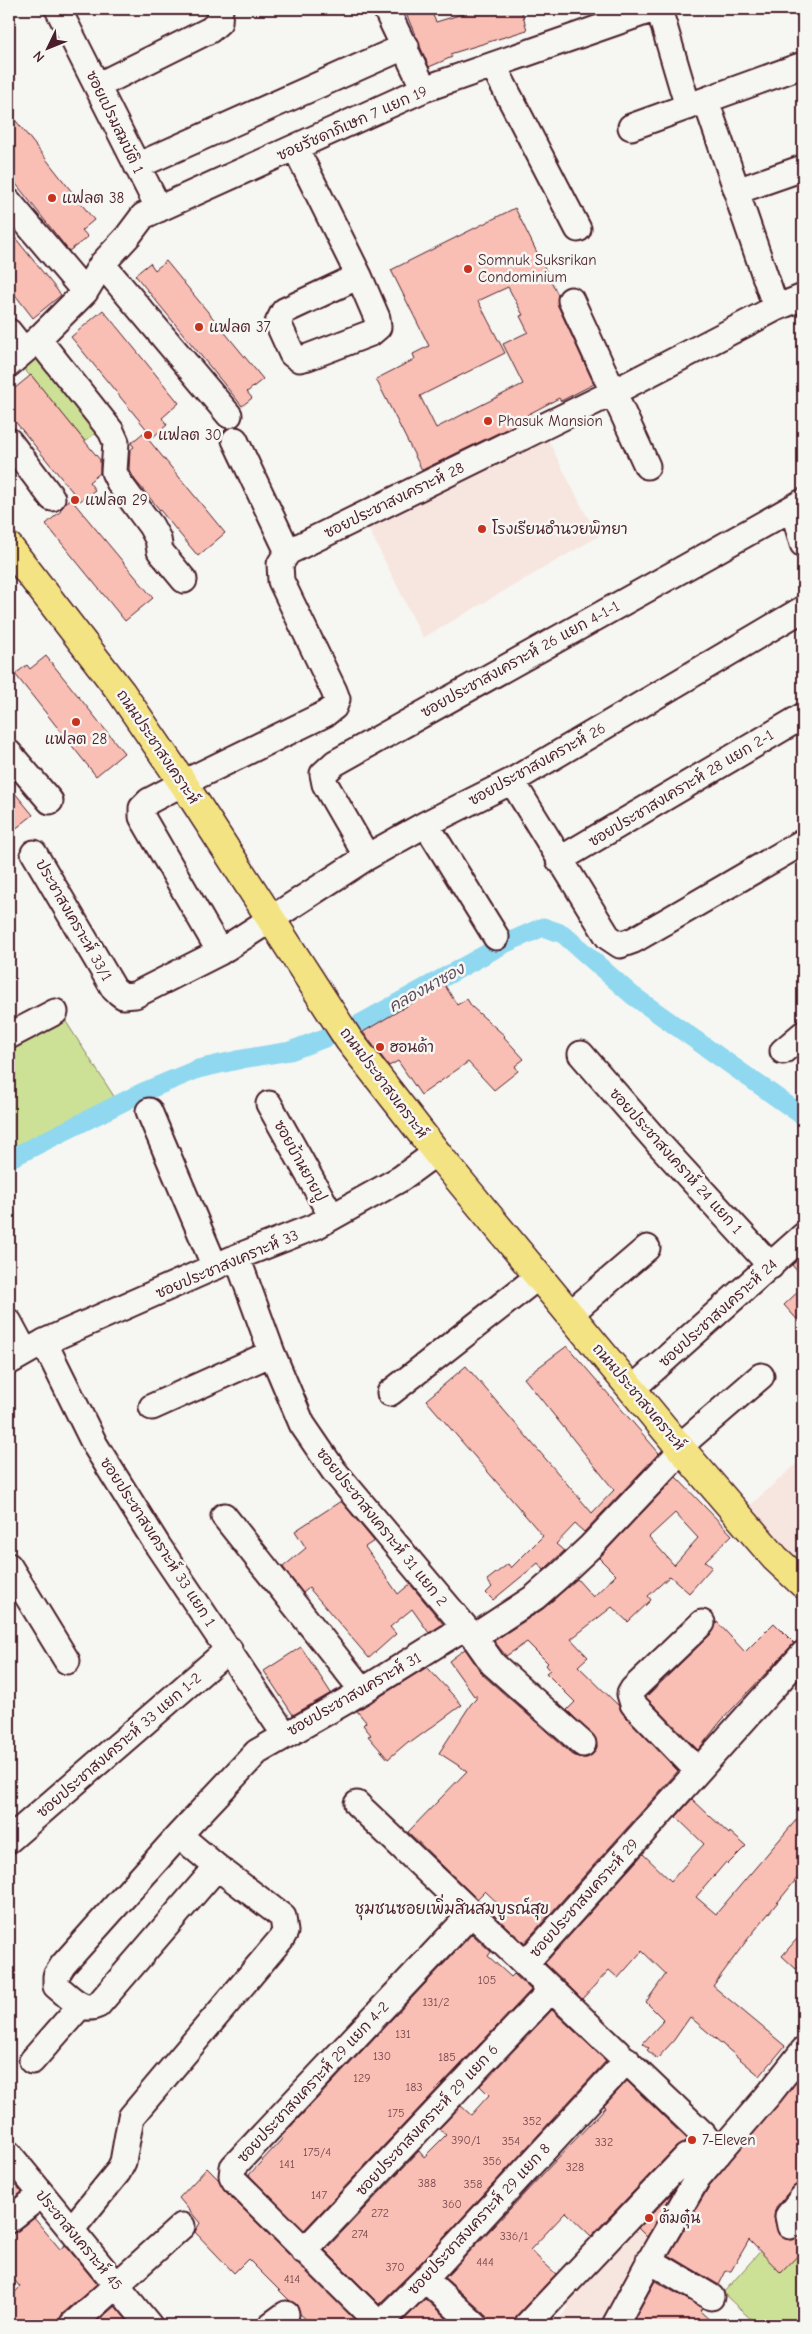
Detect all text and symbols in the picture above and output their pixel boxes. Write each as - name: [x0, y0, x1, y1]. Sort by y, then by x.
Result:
- north arrow: [22, 22, 72, 72]
- text: N: [30, 47, 48, 66]
- street label: ซอยเปรมสมบัติ 1: [82, 68, 148, 176]
- street label: ซอยรัชดาภิเษก 7 แยก 19: [274, 82, 430, 164]
- place label: แฟลต 38: [62, 189, 124, 207]
- marker: แฟลต 38: [46, 192, 58, 204]
- place label: Somnuk Suksrikan Condominium: [478, 251, 597, 286]
- marker: Somnuk Suksrikan Condominium: [462, 263, 474, 275]
- place label: แฟลต 37: [209, 318, 271, 336]
- marker: แฟลต 37: [193, 321, 205, 333]
- place label: Phasuk Mansion: [498, 412, 603, 430]
- marker: Phasuk Mansion: [482, 415, 494, 427]
- place label: แฟลต 30: [158, 426, 222, 444]
- marker: แฟลต 30: [142, 429, 154, 441]
- street label: ซอยประชาสงเคราะห์ 28: [321, 457, 467, 542]
- place label: แฟลต 29: [85, 491, 148, 509]
- marker: แฟลต 29: [69, 494, 81, 506]
- place label: โรงเรียนอำนวยพิทยา: [492, 519, 628, 538]
- marker: โรงเรียนอำนวยพิทยา: [476, 523, 488, 535]
- street label: ซอยประชาสงเคราะห์ 26 แยก 4-1-1: [417, 596, 622, 721]
- street label: ถนนประชาสงเคราะห์: [113, 686, 204, 808]
- marker: แฟลต 28: [70, 716, 82, 728]
- street label: ซอยประชาสงเคราะห์ 26: [465, 718, 609, 809]
- street label: ซอยประชาสงเคราะห์ 28 แยก 2-1: [585, 725, 777, 850]
- place label: แฟลต 28: [45, 730, 107, 748]
- street label: ประชาสงเคราะห์ 33/1: [32, 855, 117, 984]
- water label: คลองนาซอง: [386, 959, 468, 1016]
- street label: ถนนประชาสงเคราะห์: [336, 1023, 432, 1142]
- place label: ฮอนด้า: [390, 1037, 434, 1056]
- marker: ฮอนด้า: [374, 1041, 386, 1053]
- street label: ซอยประชาสงเคราห์ 24 แยก 1: [606, 1084, 747, 1238]
- street label: ซอยบ้านยายปู: [268, 1116, 331, 1206]
- street label: ซอยประชาสงเคราะห์ 33: [153, 1225, 301, 1302]
- street label: ซอยประชาสงเคราะห์ 24: [654, 1254, 781, 1371]
- street label: ถนนประชาสงเคราะห์: [589, 1339, 690, 1454]
- street label: ซอยประชาสงเคราะห์ 31 แยก 2: [313, 1444, 452, 1610]
- street label: ซอยประชาสงเคราะห์ 33 แยก 1: [97, 1453, 220, 1630]
- street label: ซอยประชาสงเคราะห์ 31: [283, 1647, 424, 1740]
- street label: ซอยประชาสงเคราะห์ 33 แยก 1-2: [32, 1668, 205, 1821]
- street label: ซอยประชาสงเคราะห์ 29: [525, 1834, 642, 1961]
- district label: ชุมชนซอยเพิ่มสินสมบูรณ์สุข: [355, 1894, 549, 1921]
- house number: 105: [478, 1973, 496, 1987]
- house number: 131/2: [422, 1995, 450, 2009]
- street label: ซอยประชาสงเคราะห์ 29 แยก 4-2: [233, 1997, 393, 2166]
- house number: 131: [395, 2027, 411, 2041]
- street label: ซอยประชาสงเคราะห์ 29 แยก 6: [351, 2040, 502, 2200]
- house number: 130: [373, 2049, 391, 2063]
- house number: 185: [438, 2050, 456, 2064]
- house number: 129: [353, 2071, 371, 2085]
- house number: 183: [405, 2080, 423, 2094]
- house number: 175: [388, 2106, 404, 2120]
- house number: 352: [523, 2114, 541, 2128]
- place label: 7-Eleven: [702, 2131, 756, 2149]
- house number: 390/1: [451, 2133, 481, 2147]
- house number: 354: [502, 2134, 520, 2148]
- marker: 7-Eleven: [686, 2134, 698, 2146]
- house number: 332: [595, 2135, 613, 2149]
- street label: ซอยประชาสงเคราะห์ 29 แยก 8: [403, 2139, 554, 2298]
- house number: 175/4: [303, 2145, 331, 2159]
- house number: 356: [482, 2154, 502, 2168]
- house number: 141: [279, 2157, 295, 2171]
- house number: 328: [566, 2160, 584, 2174]
- house number: 388: [418, 2176, 436, 2190]
- house number: 358: [464, 2177, 482, 2191]
- street label: ประชาสงเคราะห์ 45: [32, 2186, 127, 2294]
- house number: 147: [311, 2188, 327, 2202]
- house number: 360: [442, 2197, 462, 2211]
- house number: 272: [371, 2206, 389, 2220]
- place label: ต้มตุ๋น: [659, 2208, 700, 2229]
- marker: ต้มตุ๋น: [643, 2212, 655, 2224]
- house number: 274: [352, 2227, 369, 2241]
- house number: 336/1: [500, 2229, 529, 2243]
- house number: 444: [476, 2255, 494, 2269]
- house number: 370: [385, 2260, 405, 2274]
- house number: 414: [284, 2272, 300, 2286]

